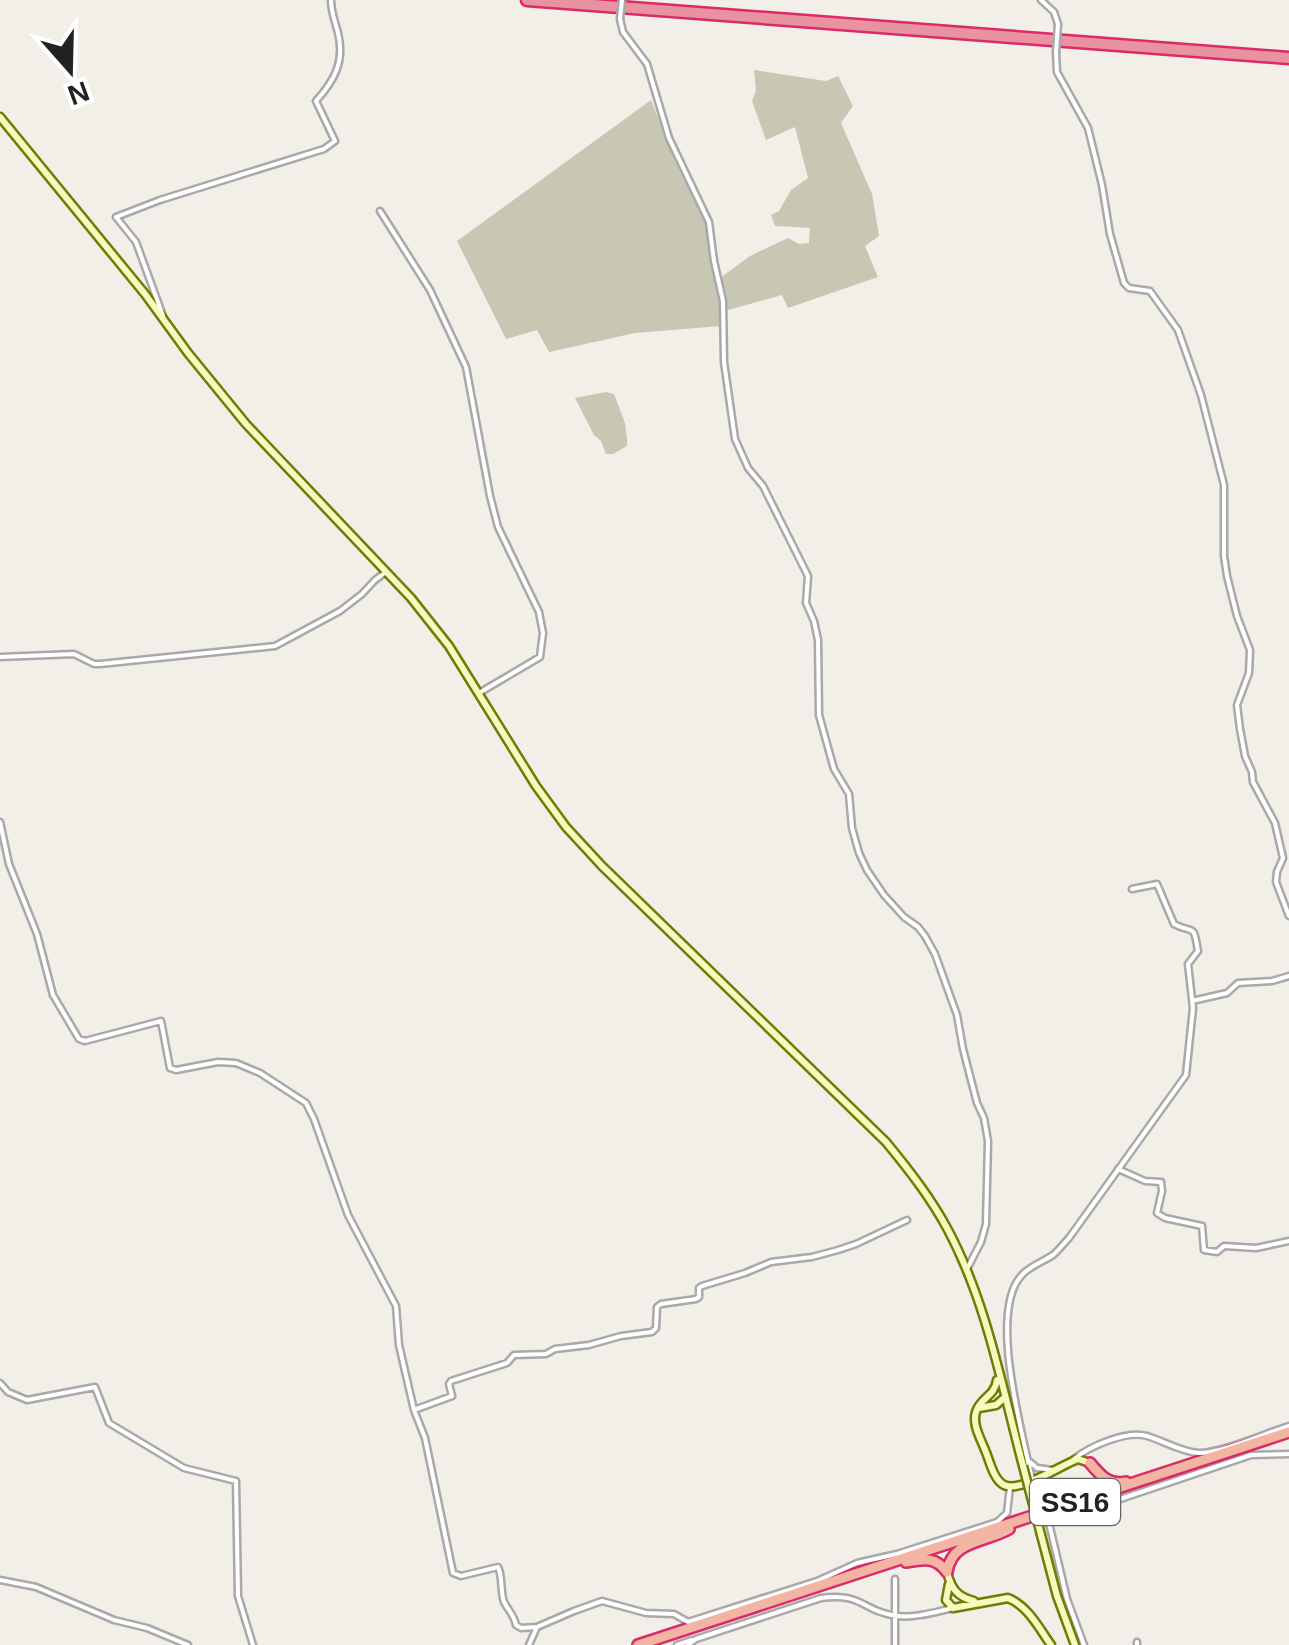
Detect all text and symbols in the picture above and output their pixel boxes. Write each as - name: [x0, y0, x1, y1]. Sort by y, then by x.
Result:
- north arrow: [20, 20, 120, 120]
- text: N: [64, 75, 93, 111]
- road number: SS16: [1030, 1479, 1120, 1525]

